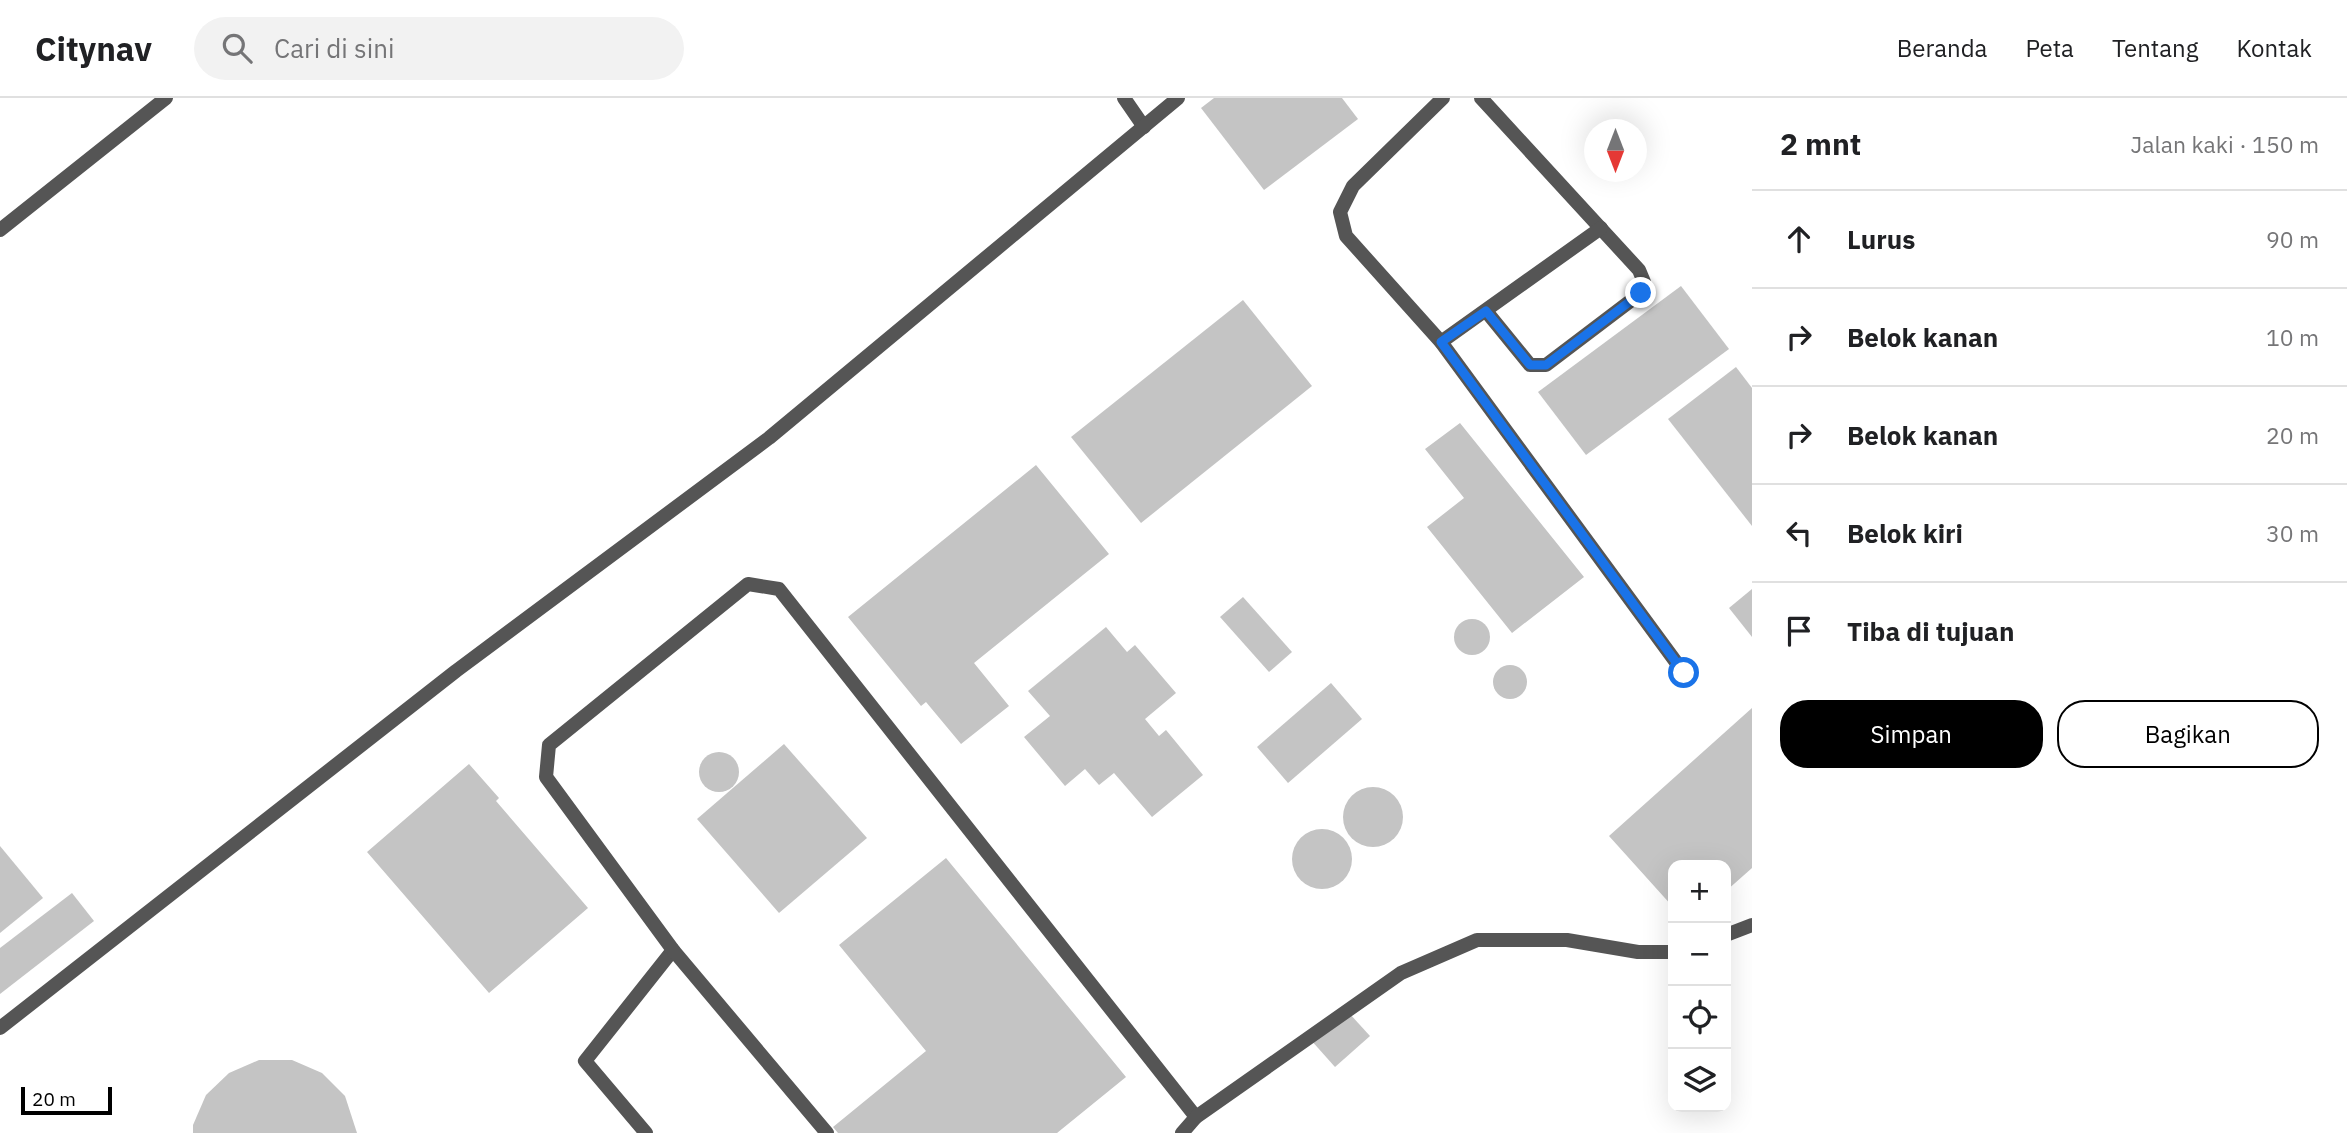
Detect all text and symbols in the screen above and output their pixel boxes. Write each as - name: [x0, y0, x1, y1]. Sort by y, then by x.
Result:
- search box: [194, 17, 684, 80]
- text: Citynav: [35, 27, 152, 70]
- icon: search: [218, 29, 256, 67]
- text: Cari di sini: [274, 31, 394, 65]
- text: Beranda: [1897, 32, 1987, 64]
- text: Peta: [2025, 32, 2074, 64]
- text: Tentang: [2112, 32, 2198, 64]
- text: Kontak: [2236, 32, 2312, 64]
- north arrow: [1584, 119, 1647, 182]
- text: 2 mnt: [1780, 124, 1861, 163]
- text: Jalan kaki · 150 m: [2131, 129, 2319, 159]
- icon: ahead: [1780, 220, 1818, 258]
- text: Lurus: [1847, 222, 1915, 256]
- text: 90 m: [2266, 224, 2319, 254]
- route end: [1625, 277, 1656, 308]
- icon: right: [1780, 318, 1818, 356]
- text: Belok kanan: [1847, 320, 1998, 354]
- text: 10 m: [2266, 322, 2319, 352]
- icon: right: [1780, 416, 1818, 454]
- text: Belok kanan: [1847, 418, 1998, 452]
- text: 20 m: [2266, 420, 2319, 450]
- icon: left: [1780, 514, 1818, 552]
- text: Belok kiri: [1847, 516, 1963, 550]
- text: 30 m: [2266, 518, 2319, 548]
- icon: arrive: [1780, 612, 1818, 650]
- text: Tiba di tujuan: [1847, 614, 2014, 648]
- route start: [1668, 657, 1699, 688]
- button: Simpan: [1780, 700, 2043, 768]
- button: Bagikan: [2057, 700, 2319, 768]
- map controls: [1668, 860, 1731, 1112]
- button: +: [1668, 860, 1731, 923]
- button: −: [1668, 923, 1731, 986]
- button: locate: [1668, 986, 1731, 1049]
- button: layers: [1668, 1049, 1731, 1112]
- scale bar: [21, 1084, 112, 1116]
- text: 20 m: [32, 1087, 76, 1111]

